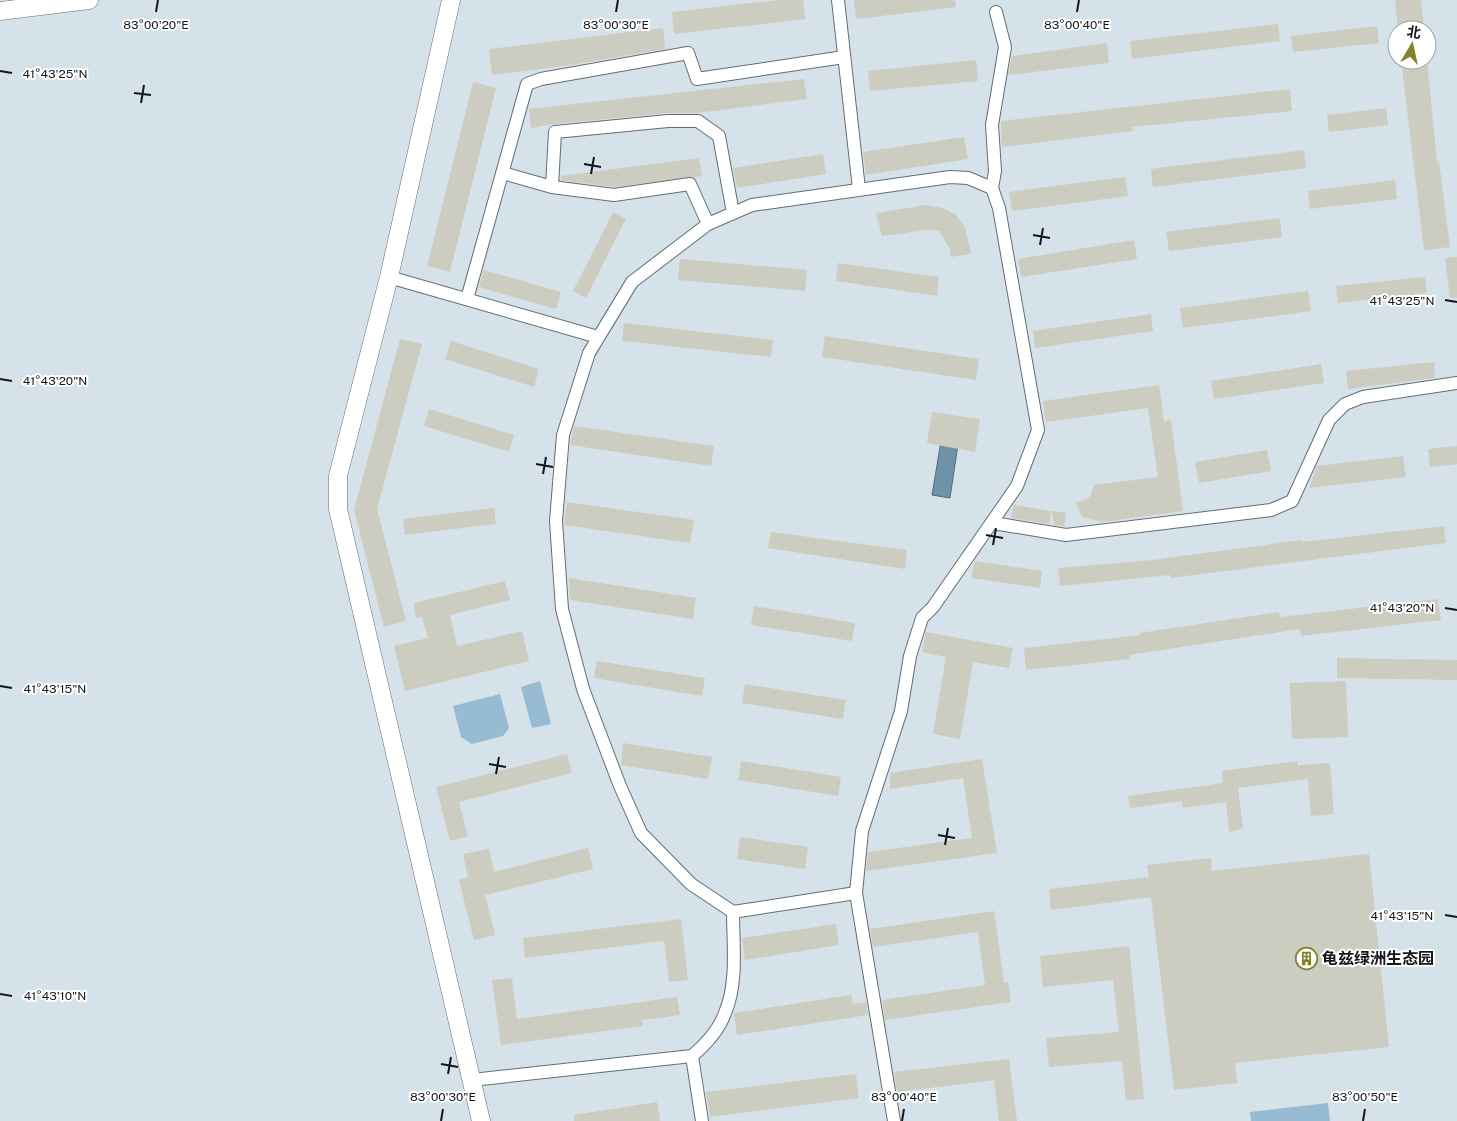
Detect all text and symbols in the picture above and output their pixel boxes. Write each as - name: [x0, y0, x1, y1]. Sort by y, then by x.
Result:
- text: 83°00'20"E: [123, 18, 189, 32]
- text: 83°00'30"E: [583, 18, 649, 32]
- text: 83°00'40"E: [1044, 18, 1110, 32]
- north arrow: [1387, 20, 1437, 70]
- text: 北: [1406, 23, 1422, 41]
- text: 41°43'25"N: [22, 67, 88, 81]
- text: 41°43'25"N: [1369, 294, 1435, 308]
- text: 41°43'20"N: [23, 374, 87, 388]
- text: 41°43'20"N: [1370, 601, 1434, 615]
- text: 41°43'15"N: [24, 682, 86, 696]
- text: 41°43'15"N: [1371, 909, 1433, 923]
- building icon: 龟兹绿洲生态园: [1294, 946, 1318, 970]
- place label: 龟兹绿洲生态园: [1322, 949, 1434, 968]
- text: 41°43'10"N: [24, 989, 86, 1003]
- text: 83°00'30"E: [410, 1090, 476, 1104]
- text: 83°00'40"E: [871, 1090, 937, 1104]
- text: 83°00'50"E: [1332, 1090, 1398, 1104]

